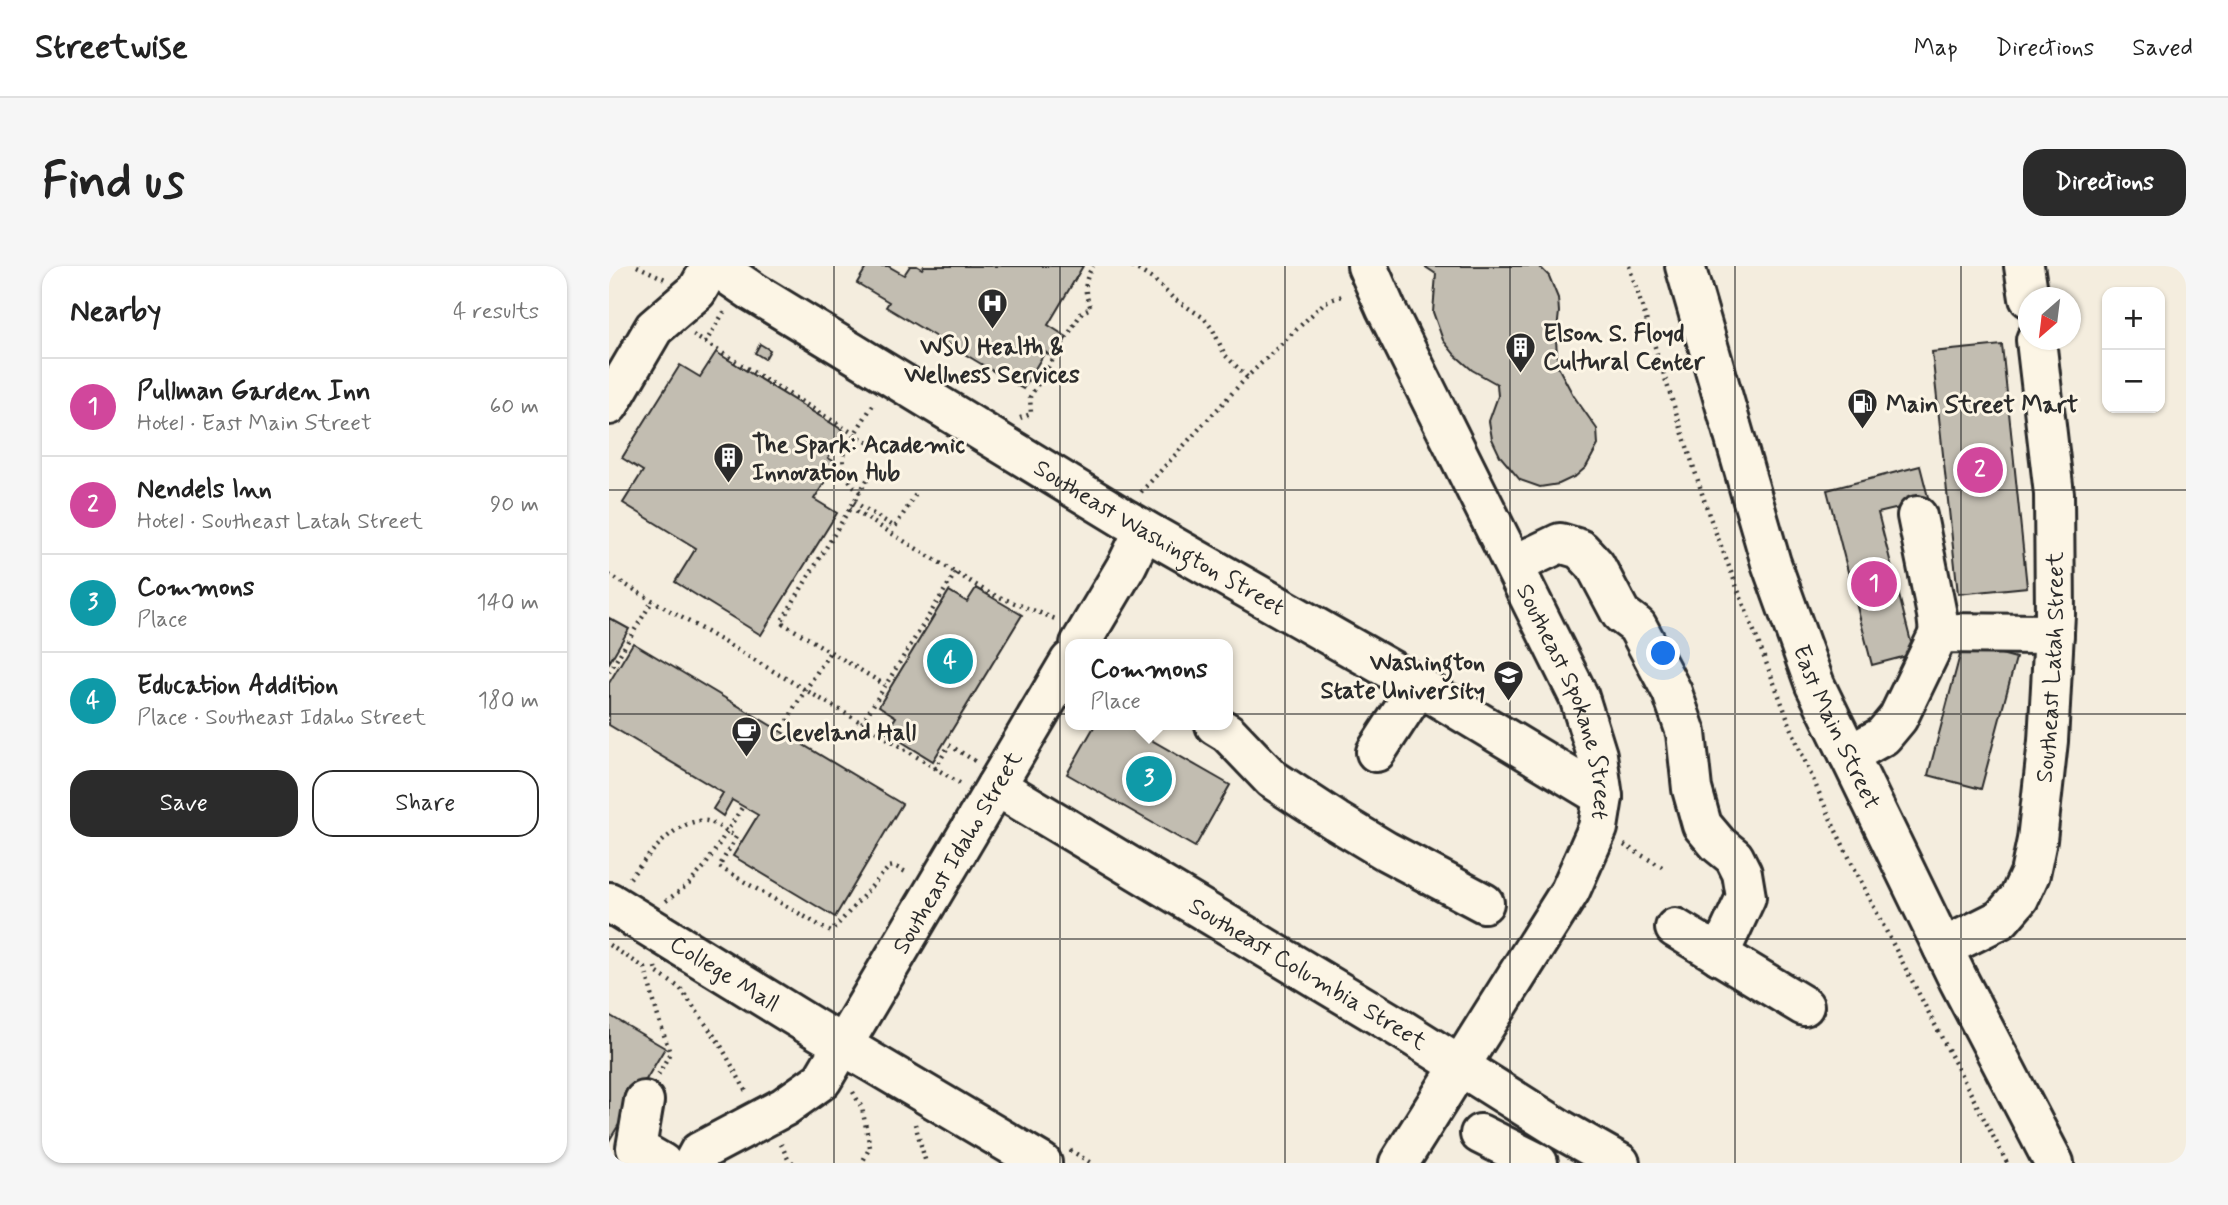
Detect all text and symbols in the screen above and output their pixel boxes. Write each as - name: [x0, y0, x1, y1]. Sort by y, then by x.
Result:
- text: Streetwise: [35, 26, 188, 70]
- text: Map: [1914, 33, 1958, 64]
- text: Directions: [1996, 33, 2094, 64]
- text: Saved: [2132, 33, 2193, 64]
- button: Directions: [2023, 149, 2186, 216]
- text: Find us: [42, 150, 185, 215]
- hospital icon: WSU Health & Wellness Services: [975, 287, 1009, 331]
- north arrow: [2018, 287, 2081, 350]
- map controls: [2102, 287, 2165, 413]
- button: +: [2102, 287, 2165, 350]
- text: Nearby: [70, 292, 161, 331]
- text: 4 results: [453, 297, 539, 327]
- place label: Elson S. Floyd Cultural Center: [1543, 319, 1706, 378]
- building icon: Elson S. Floyd Cultural Center: [1503, 330, 1537, 374]
- place label: WSU Health & Wellness Services: [903, 332, 1080, 391]
- button: −: [2102, 350, 2165, 413]
- text: Pullman Garden Inn: [137, 375, 371, 409]
- fuel station icon: Main Street Mart: [1846, 387, 1880, 431]
- place label: Main Street Mart: [1886, 390, 2079, 421]
- text: 1: [88, 392, 98, 422]
- text: 60 m: [490, 392, 539, 422]
- text: Hotel · East Main Street: [137, 409, 372, 439]
- place label: The Spark: Academic Innovation Hub: [752, 430, 965, 489]
- building icon: The Spark: Academic Innovation Hub: [712, 441, 746, 485]
- pin: 2: [1957, 444, 2003, 496]
- street label: Southeast Washington Street: [1028, 453, 1290, 624]
- text: Nendels Inn: [137, 473, 272, 507]
- text: 2: [87, 490, 99, 520]
- text: 90 m: [490, 490, 539, 520]
- text: Hotel · Southeast Latah Street: [137, 507, 423, 537]
- street label: Southeast Latah Street: [2029, 552, 2072, 785]
- pin: 1: [1851, 558, 1897, 610]
- text: Commons: [137, 571, 254, 605]
- street label: Southeast Spokane Street: [1508, 579, 1617, 822]
- text: 3: [88, 588, 98, 618]
- text: 140 m: [476, 588, 539, 618]
- text: Place: [137, 605, 188, 635]
- pin: 4: [927, 635, 973, 687]
- your location: [1646, 636, 1680, 670]
- popup: [1065, 639, 1233, 730]
- street label: East Main Street: [1785, 641, 1887, 815]
- place label: Washington State University: [1320, 648, 1485, 707]
- text: Commons: [1090, 653, 1208, 687]
- school or university icon: Washington State University: [1491, 659, 1525, 703]
- text: Education Addition: [137, 669, 338, 703]
- text: 4: [86, 686, 100, 716]
- text: 180 m: [478, 686, 539, 716]
- text: Place: [1090, 687, 1141, 717]
- text: Place · Southeast Idaho Street: [137, 703, 426, 733]
- cafe icon: Cleveland Hall: [729, 715, 763, 759]
- place label: Cleveland Hall: [769, 718, 916, 749]
- street label: Southeast Idaho Street: [886, 746, 1030, 960]
- pin: 3: [1126, 753, 1172, 805]
- button: Save: [70, 770, 298, 837]
- button: Share: [312, 770, 539, 837]
- street label: Southeast Columbia Street: [1183, 891, 1432, 1058]
- street label: College Mall: [663, 929, 785, 1020]

